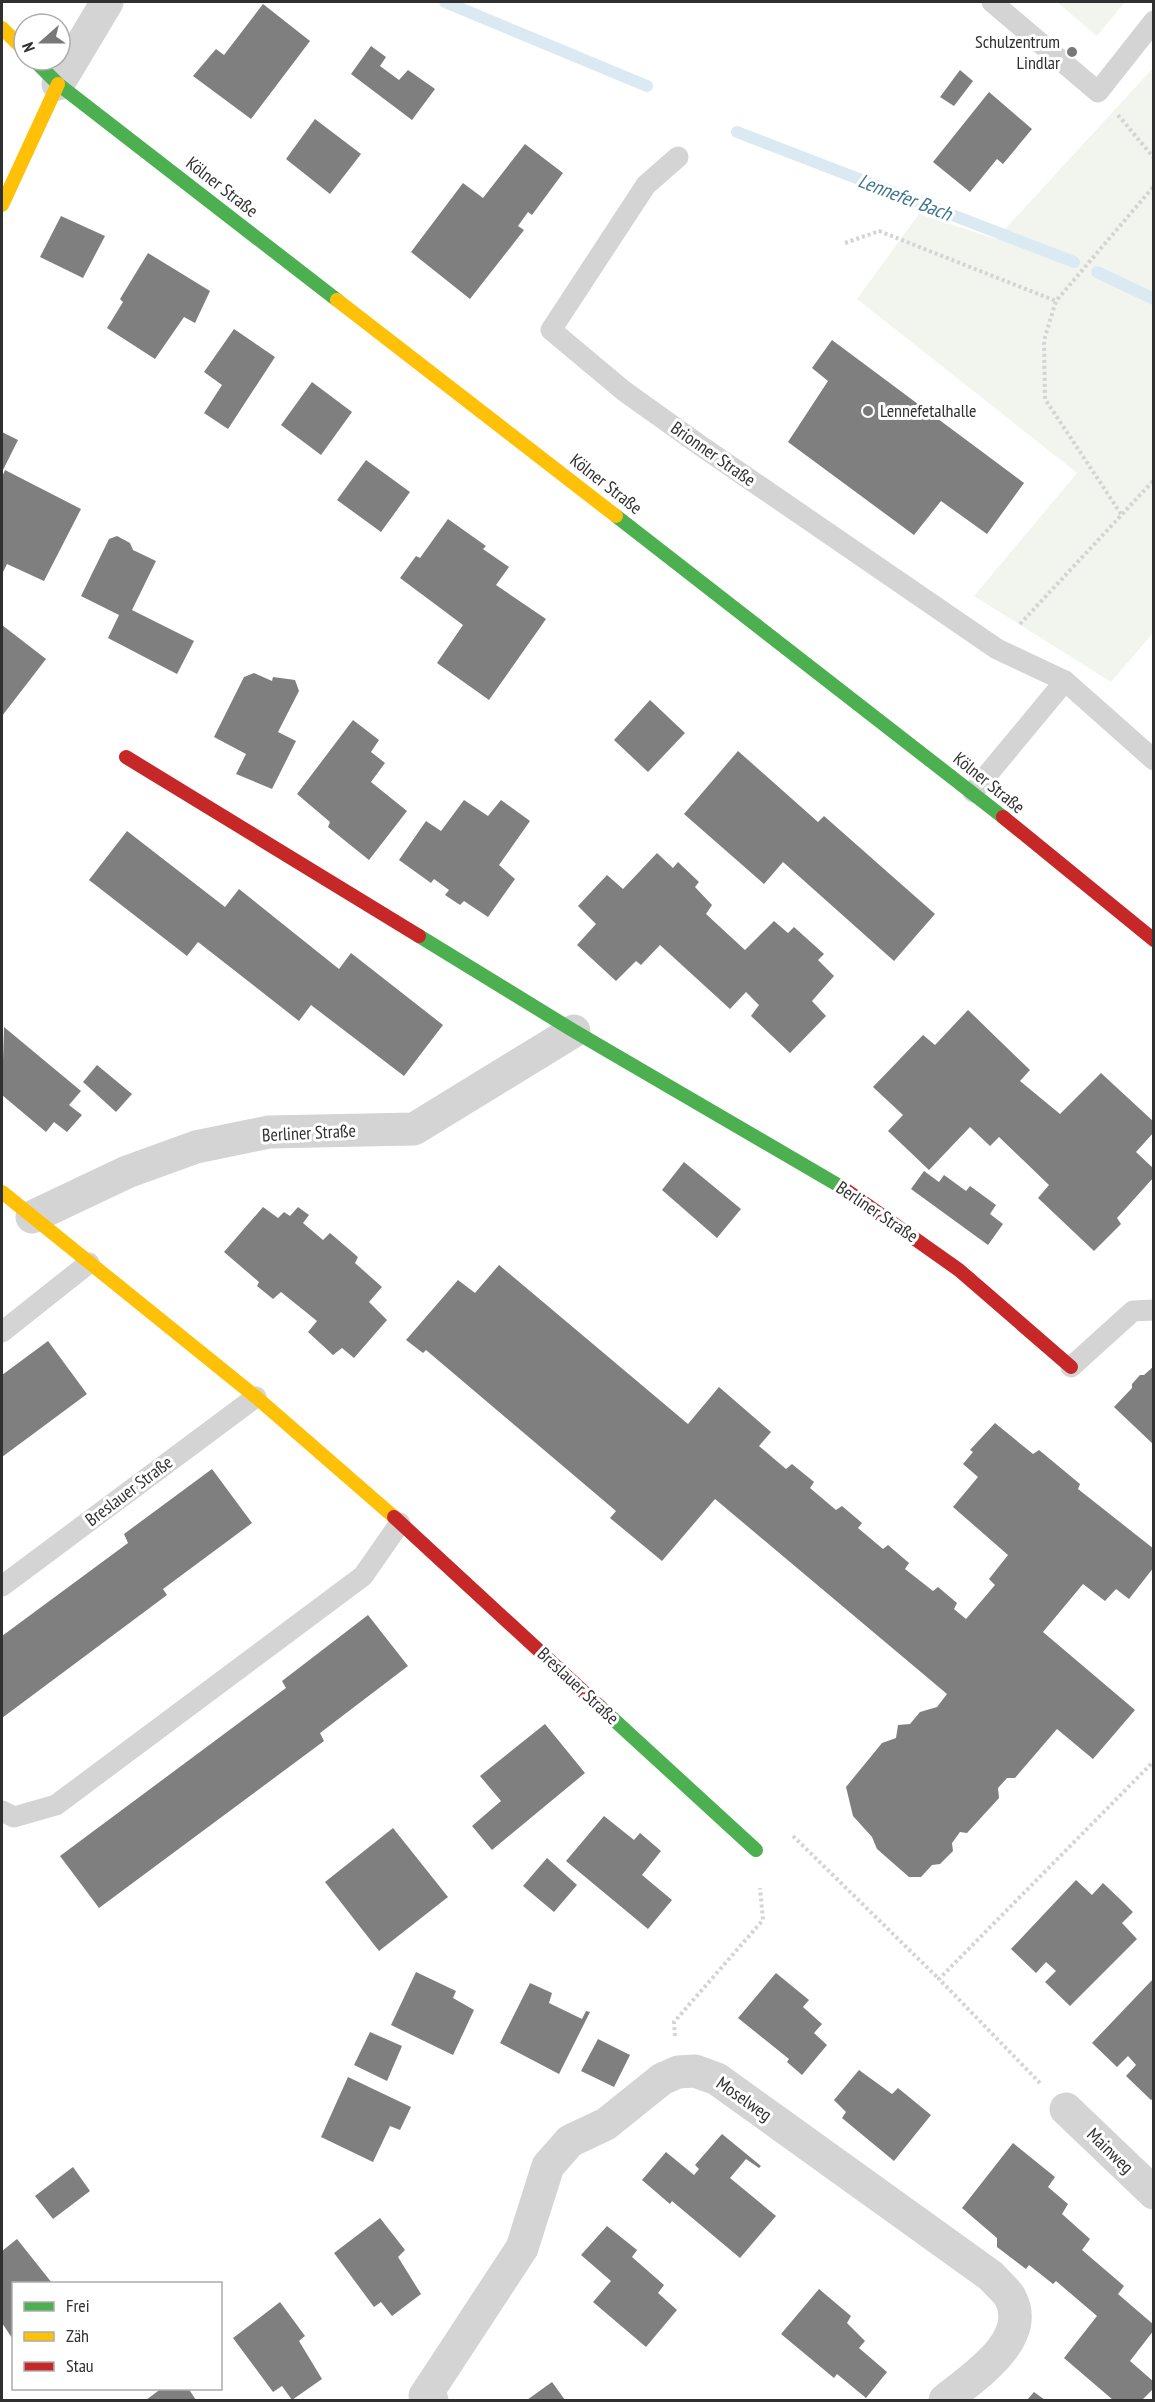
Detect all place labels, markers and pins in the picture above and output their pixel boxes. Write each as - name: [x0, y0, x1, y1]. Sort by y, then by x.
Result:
- place label: Schulzentrum Lindlar: [975, 30, 1060, 74]
- marker: Schulzentrum Lindlar: [1065, 45, 1079, 59]
- place label: Lennefetalhalle: [880, 399, 977, 422]
- marker: Lennefetalhalle: [861, 404, 875, 418]

